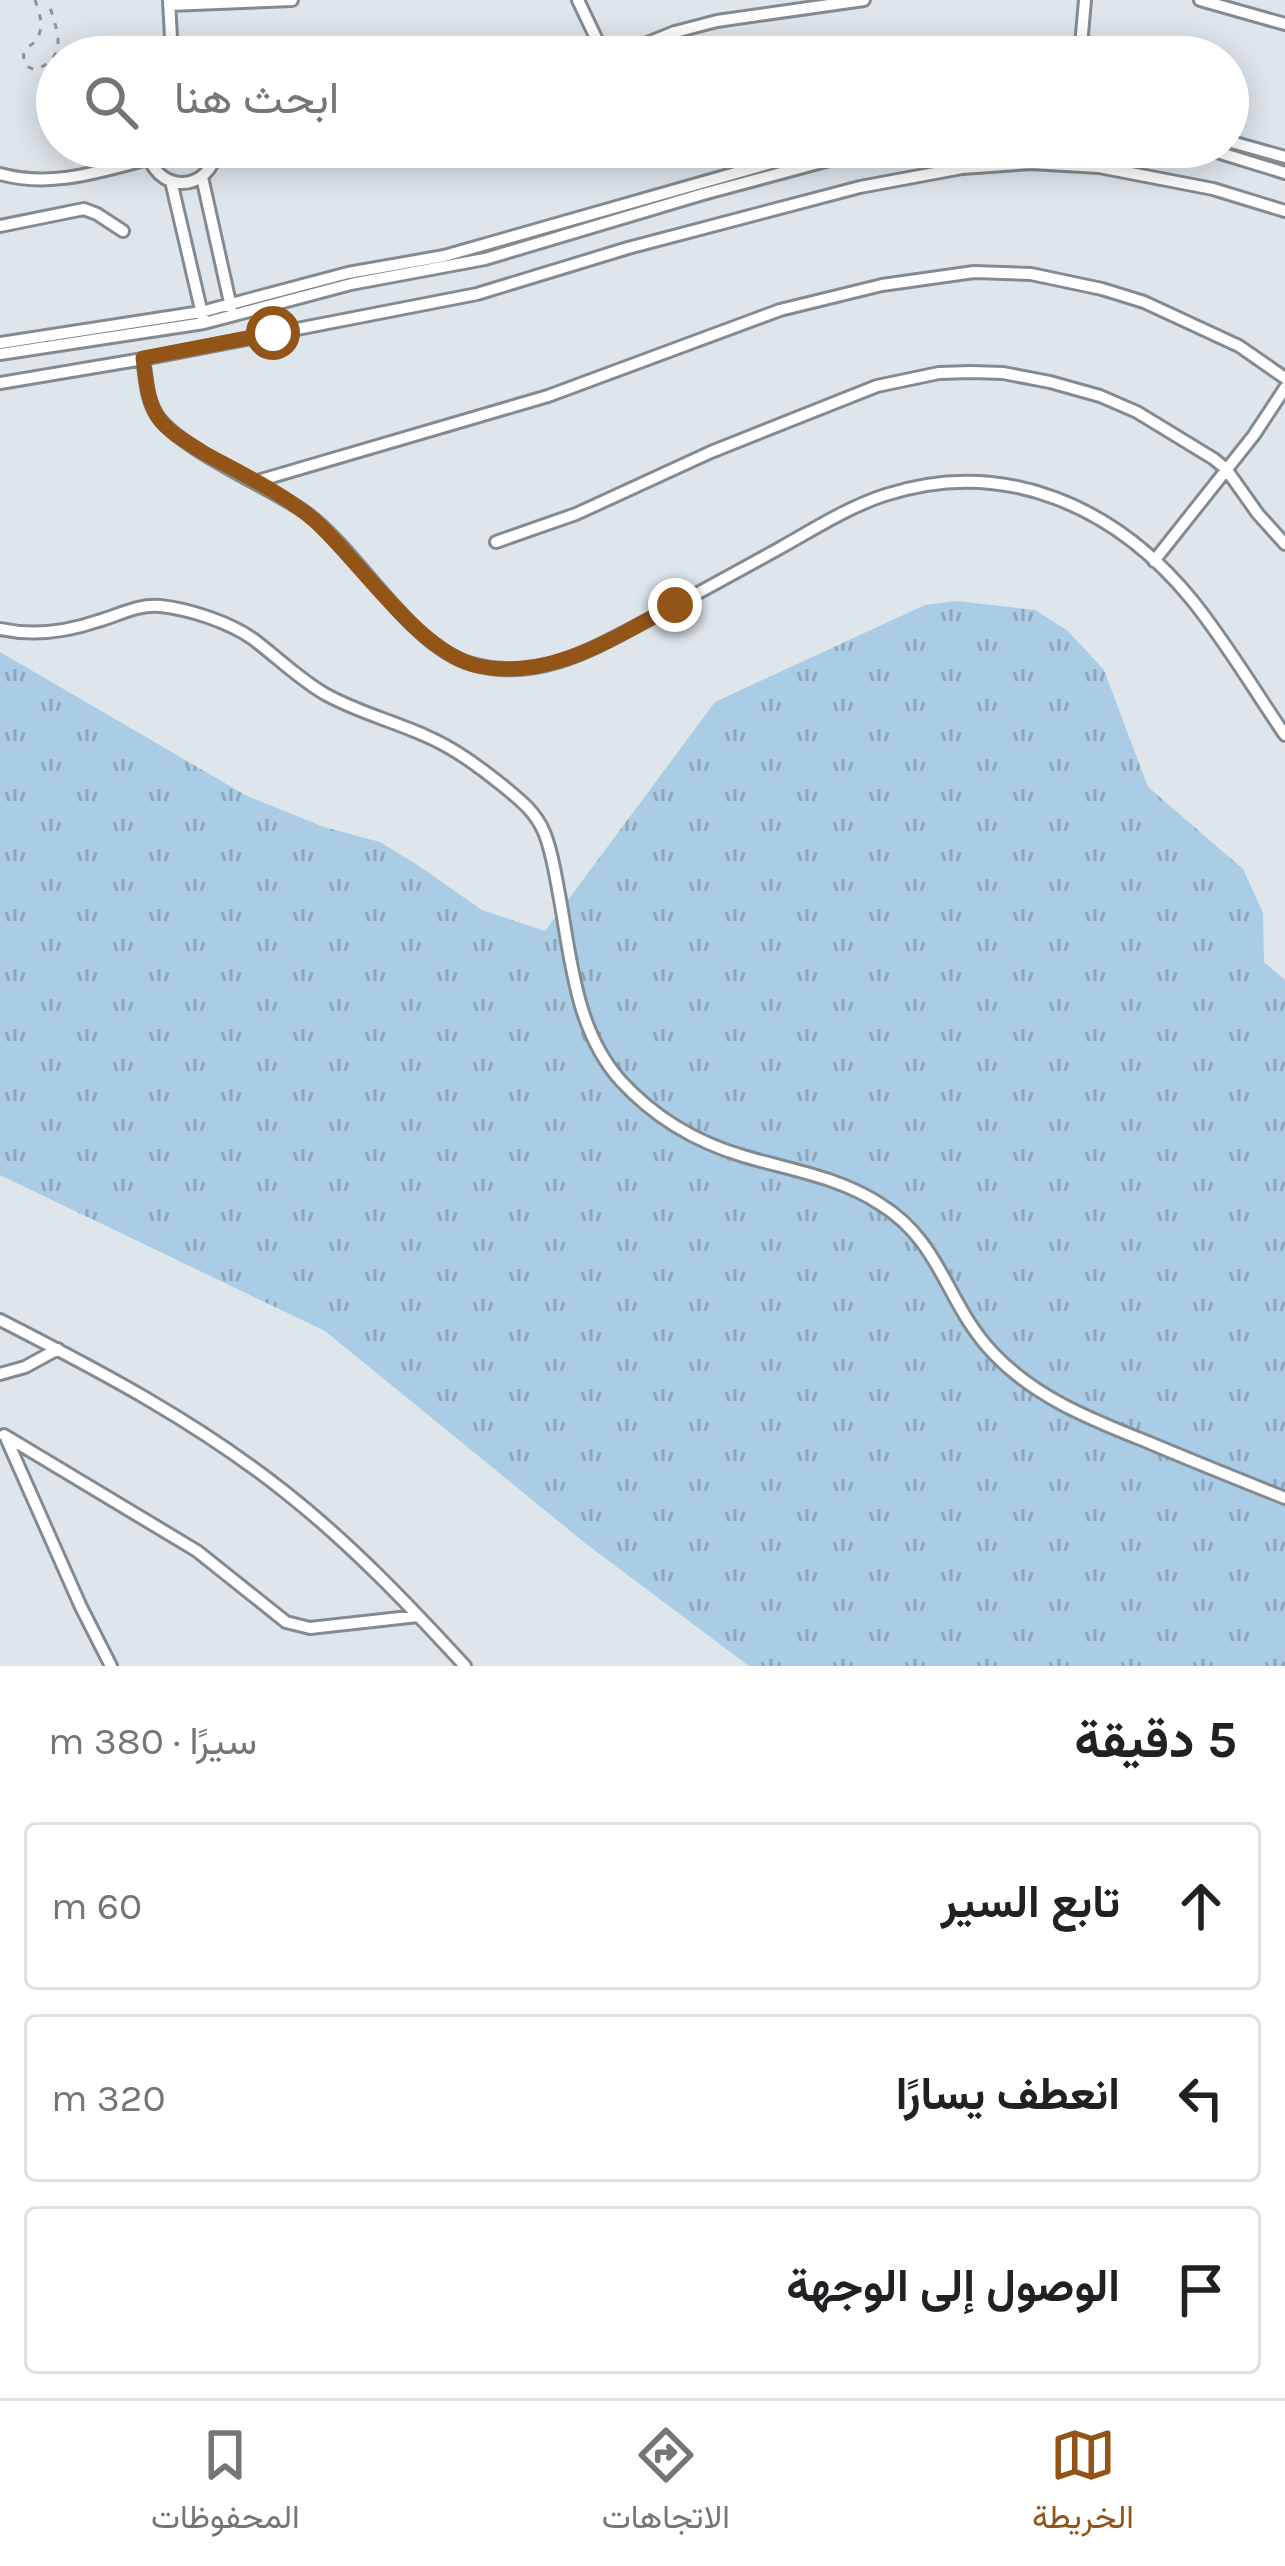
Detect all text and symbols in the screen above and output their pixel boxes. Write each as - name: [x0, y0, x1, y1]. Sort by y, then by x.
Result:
- search box: [36, 36, 1249, 168]
- icon: search: [78, 69, 144, 135]
- text: ابحث هنا: [174, 72, 339, 124]
- route start: [246, 306, 300, 360]
- route end: [648, 578, 702, 632]
- text: 5 دقيقة: [1074, 1710, 1237, 1770]
- text: سيرًا · 380 m: [48, 1718, 257, 1764]
- icon: ahead: [1168, 1873, 1234, 1939]
- text: تابع السير: [941, 1876, 1120, 1928]
- text: 60 m: [51, 1883, 142, 1929]
- icon: left: [1168, 2065, 1234, 2131]
- text: انعطف يسارًا: [896, 2068, 1120, 2120]
- text: 320 m: [51, 2075, 166, 2121]
- icon: arrive: [1168, 2257, 1234, 2323]
- text: الوصول إلى الوجهة: [786, 2260, 1120, 2312]
- tab: المحفوظات: [151, 2422, 300, 2546]
- tab: الاتجاهات: [602, 2422, 730, 2546]
- tab: الخريطة: [1032, 2422, 1134, 2546]

